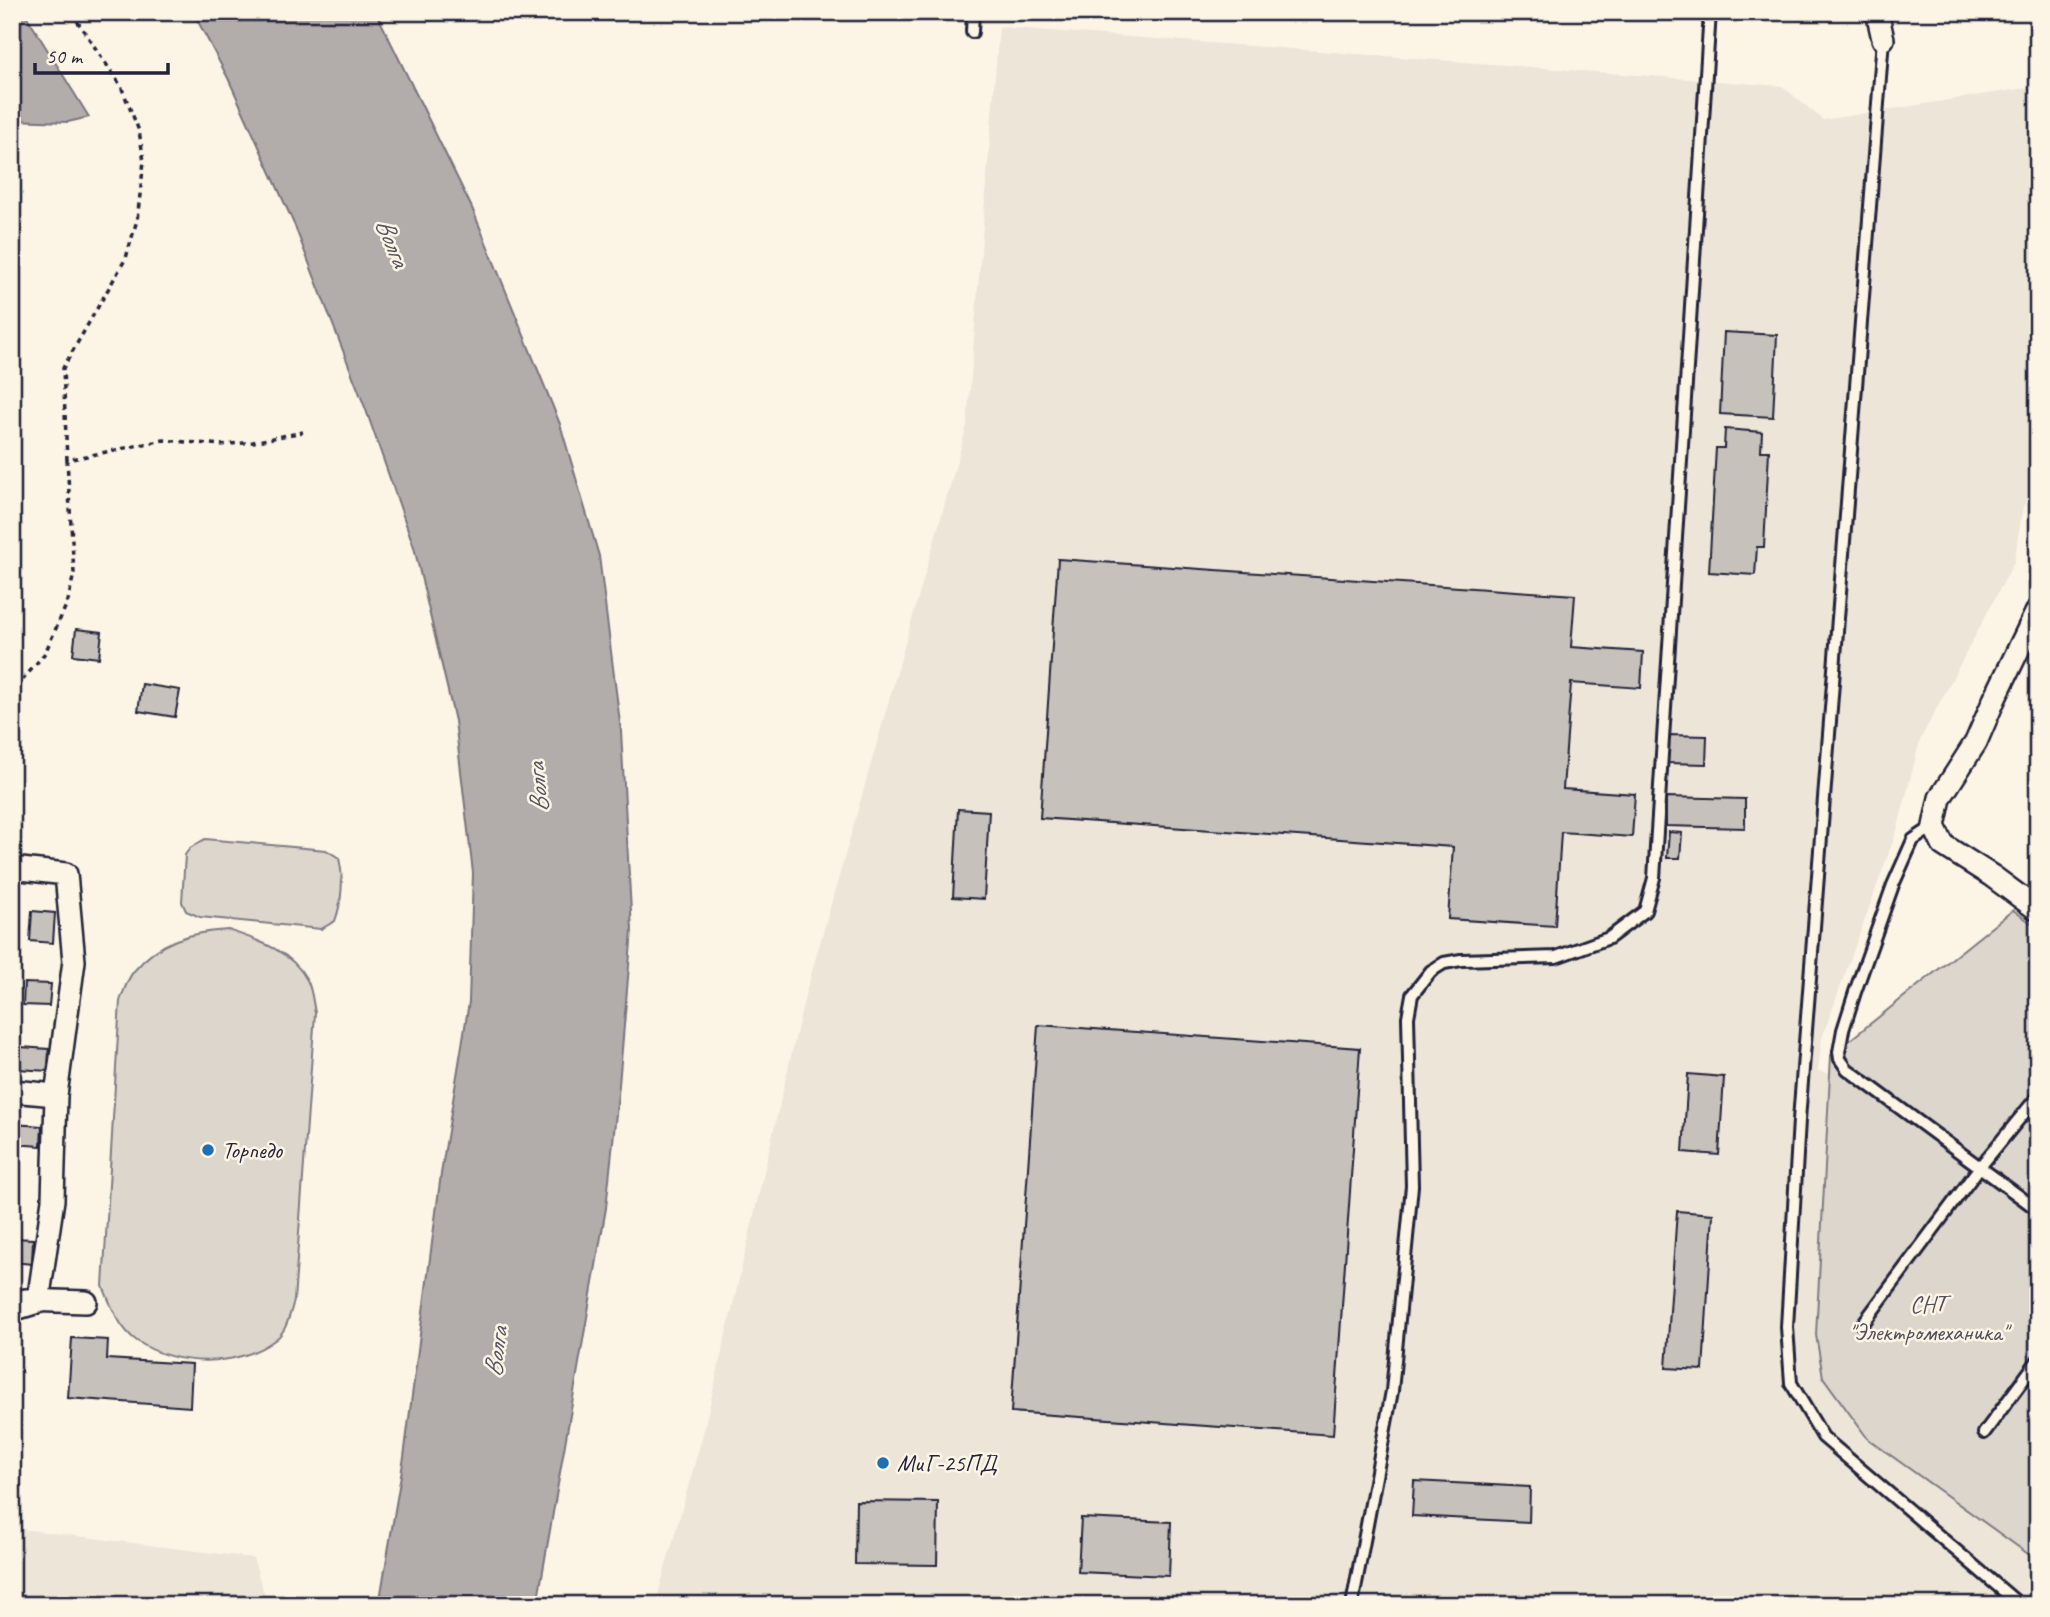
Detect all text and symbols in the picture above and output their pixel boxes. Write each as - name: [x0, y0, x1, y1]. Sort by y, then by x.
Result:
- scale bar: [35, 32, 168, 76]
- text: 50 m: [46, 43, 84, 69]
- water label: Волга: [368, 213, 418, 274]
- water label: Волга: [519, 759, 556, 814]
- place label: Торпедо: [222, 1135, 284, 1165]
- marker: Торпедо: [200, 1142, 216, 1158]
- park label: СНТ "Электромеханика": [1849, 1289, 2013, 1347]
- water label: Волга: [476, 1323, 516, 1379]
- place label: МиГ-25ПД: [897, 1448, 998, 1478]
- marker: МиГ-25ПД: [875, 1455, 891, 1471]

